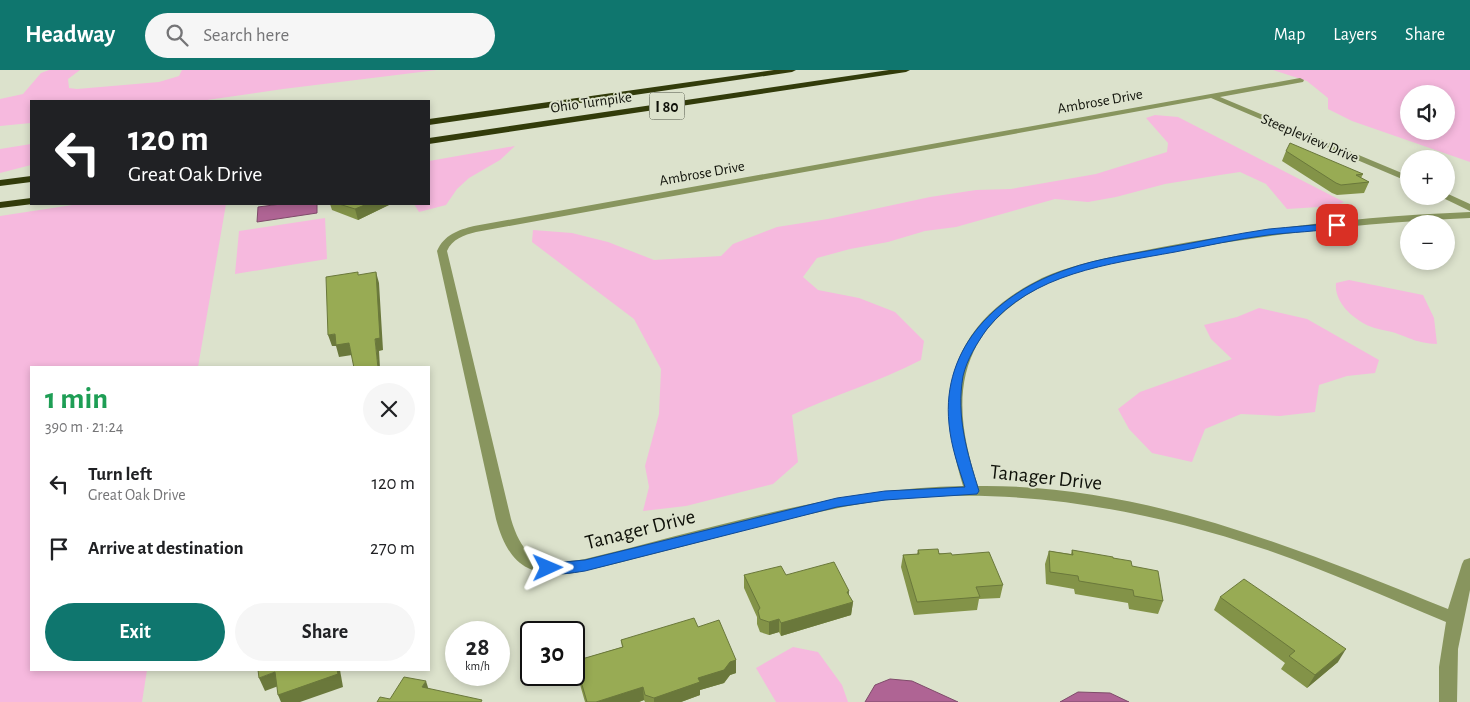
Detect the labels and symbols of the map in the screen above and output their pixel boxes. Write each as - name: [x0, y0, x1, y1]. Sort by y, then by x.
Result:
- street label: Ambrose Drive: [1056, 87, 1144, 116]
- street label: Ohio Turnpike: [549, 89, 633, 116]
- road number: I 80: [650, 92, 684, 120]
- street label: Steepleview Drive: [1259, 111, 1361, 166]
- street label: Ambrose Drive: [658, 159, 746, 188]
- pin: [1316, 204, 1358, 246]
- street label: Tanager Drive: [989, 461, 1103, 494]
- street label: Tanager Drive: [583, 506, 697, 553]
- position arrow: [521, 541, 573, 593]
- speed limit sign: 30: [520, 621, 585, 686]

